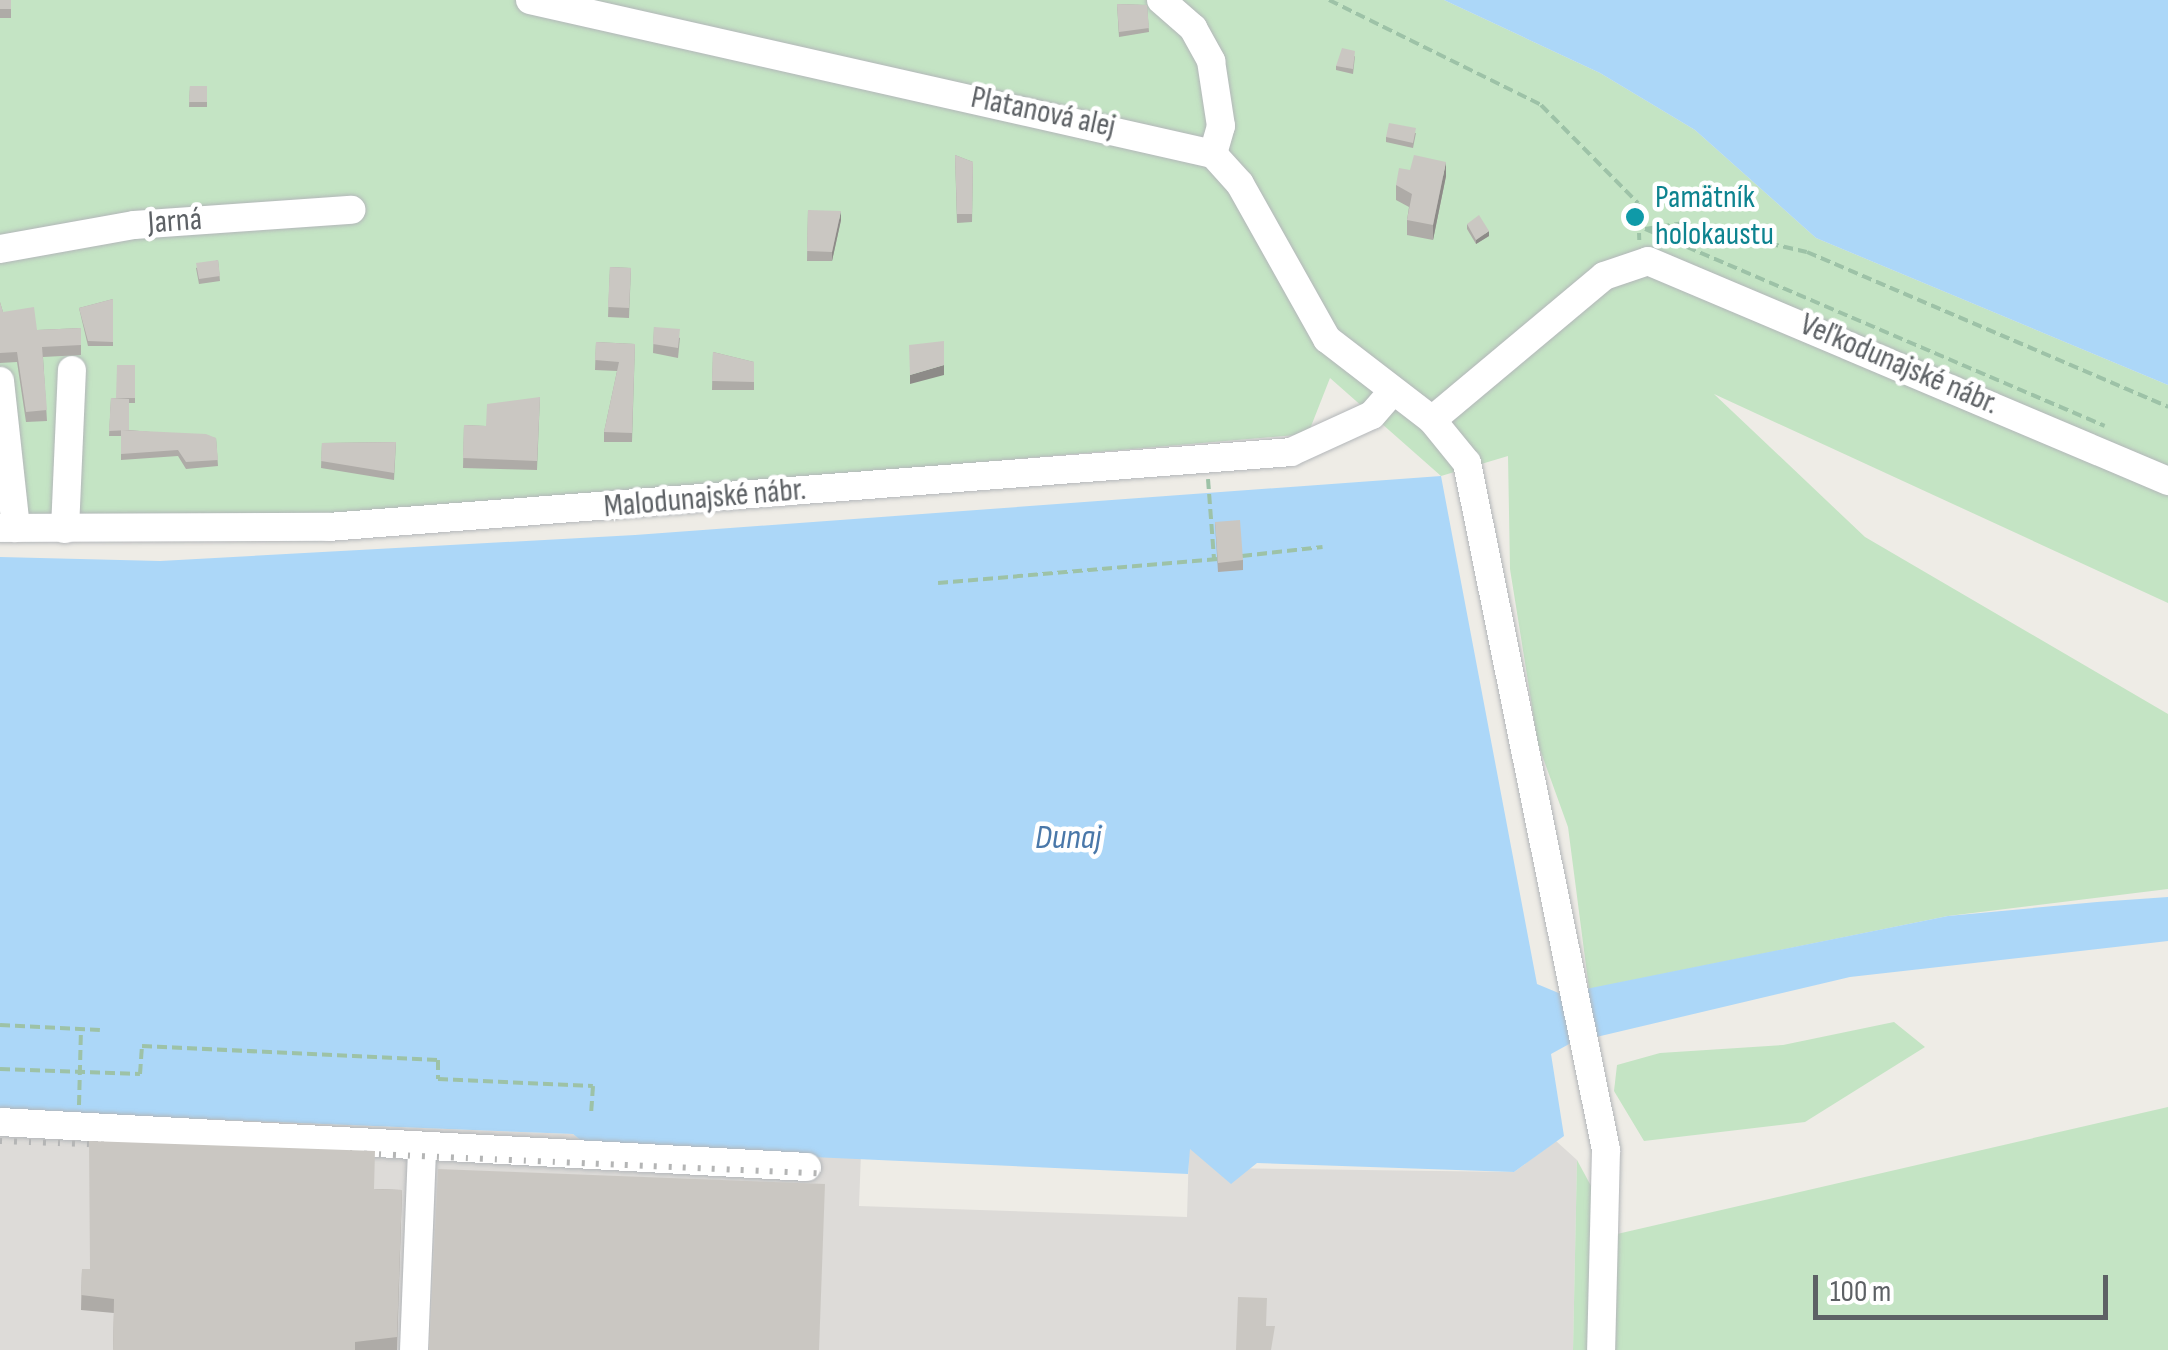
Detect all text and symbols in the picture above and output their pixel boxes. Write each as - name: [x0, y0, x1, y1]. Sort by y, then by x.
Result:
- street label: Platanová alej: [967, 79, 1119, 147]
- place label: Pamätník holokaustu: [1655, 180, 1774, 255]
- street label: Jarná: [147, 201, 203, 243]
- marker: Pamätník holokaustu: [1624, 206, 1646, 228]
- street label: Veľkodunajské nábr.: [1794, 306, 2004, 424]
- street label: Malodunajské nábr.: [602, 471, 808, 527]
- water label: Dunaj: [1035, 817, 1101, 859]
- scale bar: [1818, 1255, 2113, 1317]
- text: 100 m: [1830, 1274, 1891, 1310]

